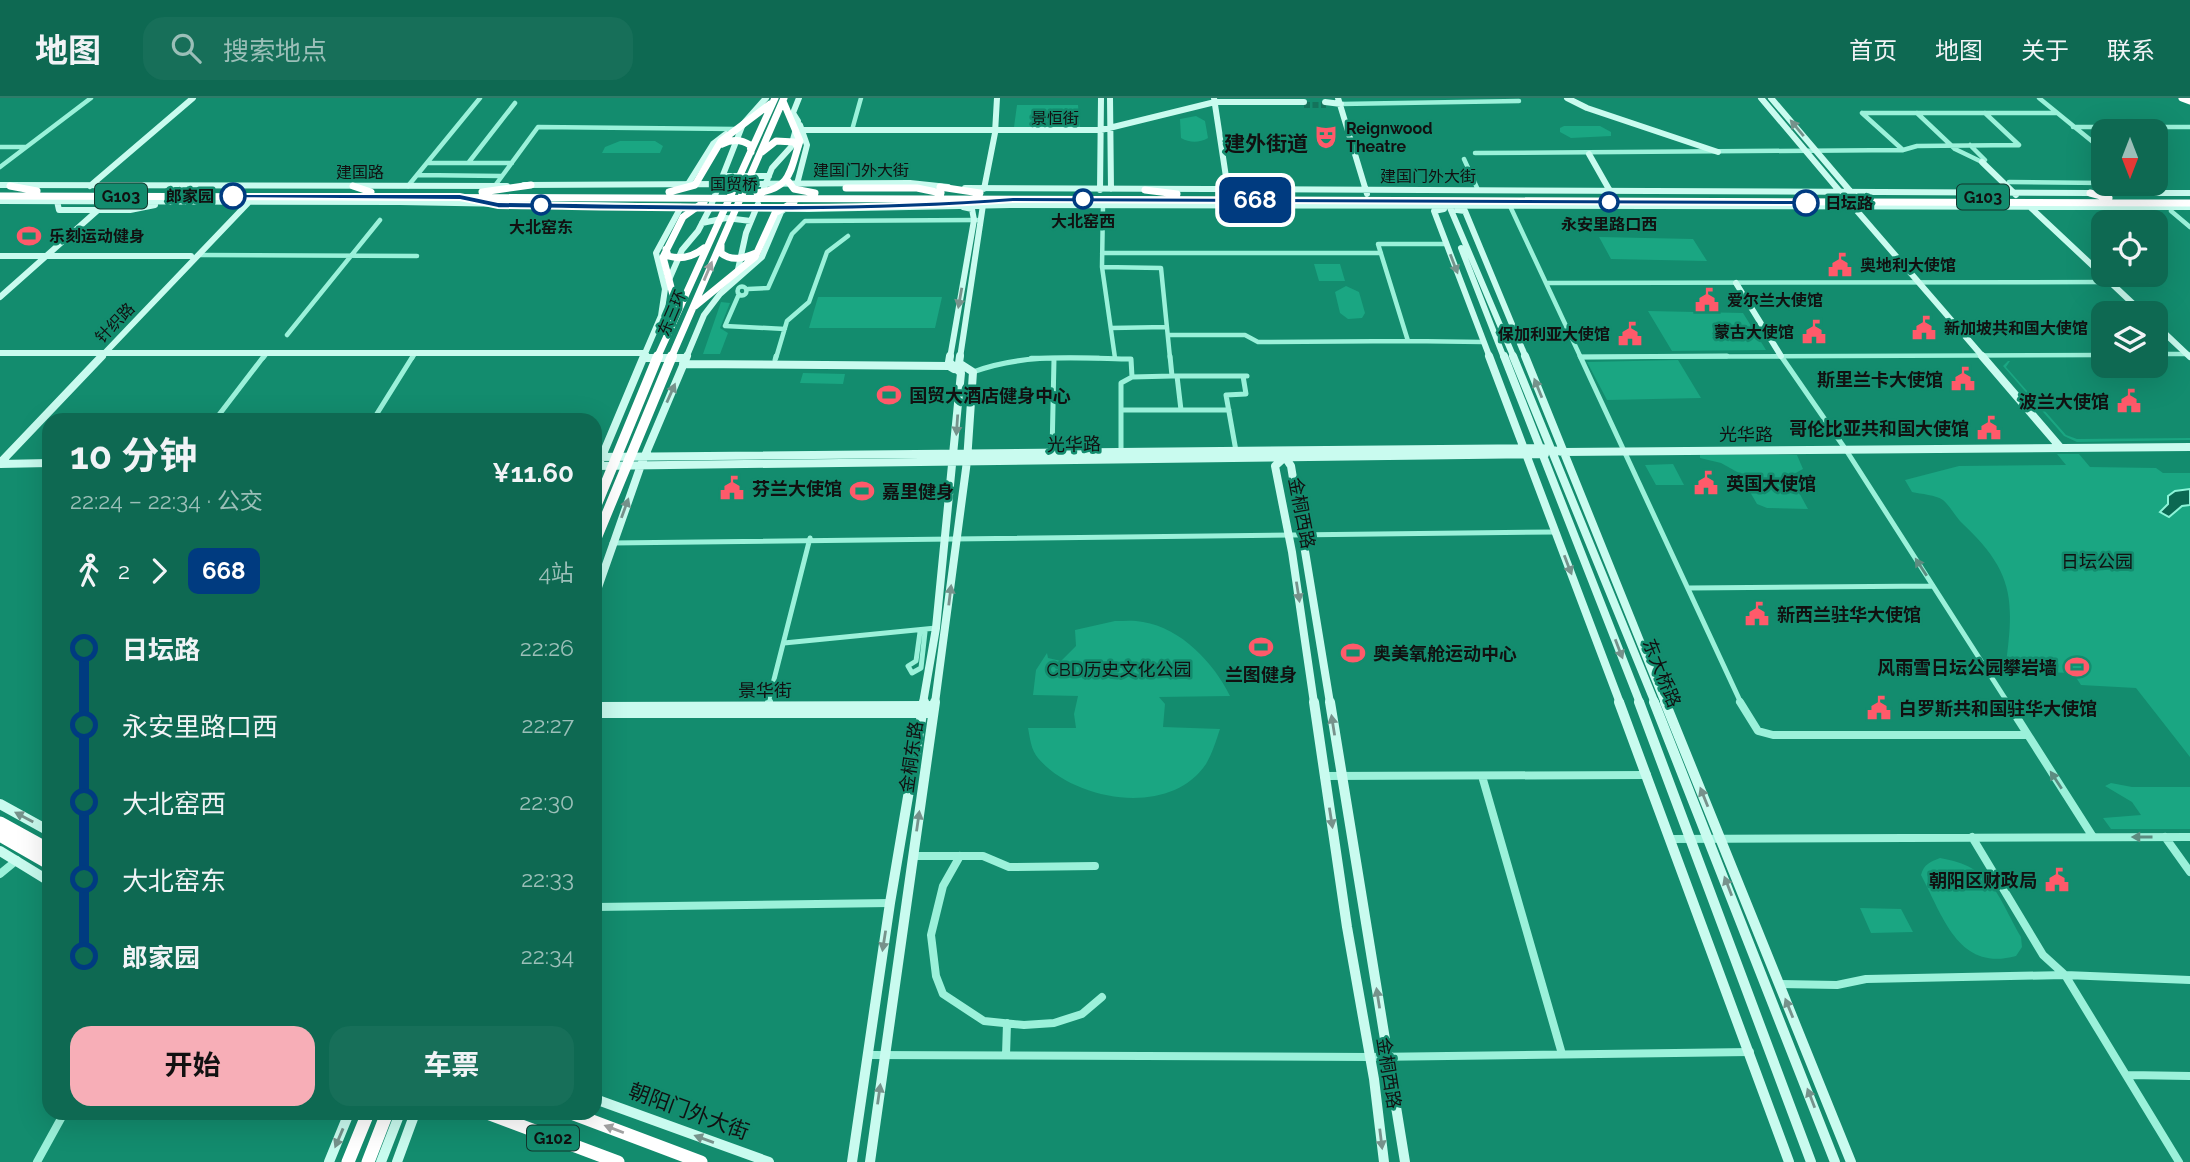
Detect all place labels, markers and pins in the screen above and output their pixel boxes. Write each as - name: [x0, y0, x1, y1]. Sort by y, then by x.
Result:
- place label: Reignwood Theatre: [1346, 119, 1433, 156]
- theatre icon: Reignwood Theatre: [1312, 123, 1340, 151]
- marker: 郎家园: [220, 183, 246, 209]
- place label: 郎家园: [166, 187, 214, 206]
- marker: 大北窑西: [1073, 189, 1093, 209]
- marker: 日坛路: [1793, 190, 1819, 216]
- marker: 永安里路口西: [1599, 192, 1619, 212]
- place label: 日坛路: [1825, 194, 1873, 213]
- marker: 大北窑东: [531, 195, 551, 215]
- place label: 大北窑西: [1051, 212, 1115, 231]
- place label: 永安里路口西: [1561, 215, 1657, 234]
- place label: 大北窑东: [509, 218, 573, 237]
- sports icon: 乐刻运动健身: [15, 222, 43, 250]
- place label: 乐刻运动健身: [49, 227, 145, 246]
- public building icon: 奥地利大使馆: [1826, 251, 1854, 279]
- place label: 奥地利大使馆: [1860, 256, 1956, 275]
- public building icon: 爱尔兰大使馆: [1693, 286, 1721, 314]
- place label: 爱尔兰大使馆: [1727, 291, 1823, 310]
- public building icon: 新加坡共和国大使馆: [1910, 314, 1938, 342]
- public building icon: 蒙古大使馆: [1800, 318, 1828, 346]
- place label: 新加坡共和国大使馆: [1944, 319, 2088, 338]
- public building icon: 保加利亚大使馆: [1616, 320, 1644, 348]
- place label: 蒙古大使馆: [1714, 323, 1794, 342]
- place label: 保加利亚大使馆: [1498, 325, 1610, 344]
- public building icon: 斯里兰卡大使馆: [1949, 365, 1977, 393]
- place label: 斯里兰卡大使馆: [1817, 369, 1943, 390]
- sports icon: 国贸大酒店健身中心: [875, 381, 903, 409]
- place label: 国贸大酒店健身中心: [909, 385, 1071, 406]
- public building icon: 波兰大使馆: [2115, 387, 2143, 415]
- place label: 波兰大使馆: [2019, 391, 2109, 412]
- public building icon: 哥伦比亚共和国大使馆: [1975, 414, 2003, 442]
- place label: 哥伦比亚共和国大使馆: [1789, 418, 1969, 439]
- public building icon: 英国大使馆: [1692, 469, 1720, 497]
- place label: 英国大使馆: [1726, 473, 1816, 494]
- public building icon: 芬兰大使馆: [718, 474, 746, 502]
- sports icon: 嘉里健身: [848, 477, 876, 505]
- place label: 芬兰大使馆: [752, 478, 842, 499]
- place label: 嘉里健身: [882, 481, 954, 502]
- public building icon: 新西兰驻华大使馆: [1743, 600, 1771, 628]
- place label: 新西兰驻华大使馆: [1777, 604, 1921, 625]
- sports icon: 兰图健身: [1247, 633, 1275, 661]
- sports icon: 奥美氧舱运动中心: [1339, 639, 1367, 667]
- place label: 奥美氧舱运动中心: [1373, 643, 1517, 664]
- sports icon: 风雨雪日坛公园攀岩墙: [2063, 653, 2091, 681]
- place label: 风雨雪日坛公园攀岩墙: [1877, 657, 2057, 678]
- place label: 兰图健身: [1225, 664, 1297, 685]
- public building icon: 白罗斯共和国驻华大使馆: [1865, 694, 1893, 722]
- place label: 白罗斯共和国驻华大使馆: [1899, 698, 2097, 719]
- public building icon: 朝阳区财政局: [2043, 866, 2071, 894]
- place label: 朝阳区财政局: [1929, 870, 2037, 891]

